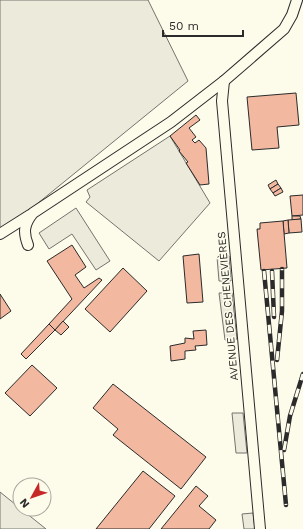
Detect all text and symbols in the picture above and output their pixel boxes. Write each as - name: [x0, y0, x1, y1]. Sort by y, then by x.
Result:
- scale bar: [163, 12, 243, 38]
- text: 50 m: [169, 19, 199, 33]
- street label: AVENUE DES CHENEVIÈRES: [214, 231, 241, 381]
- north arrow: [12, 477, 52, 517]
- text: N: [17, 496, 32, 510]

